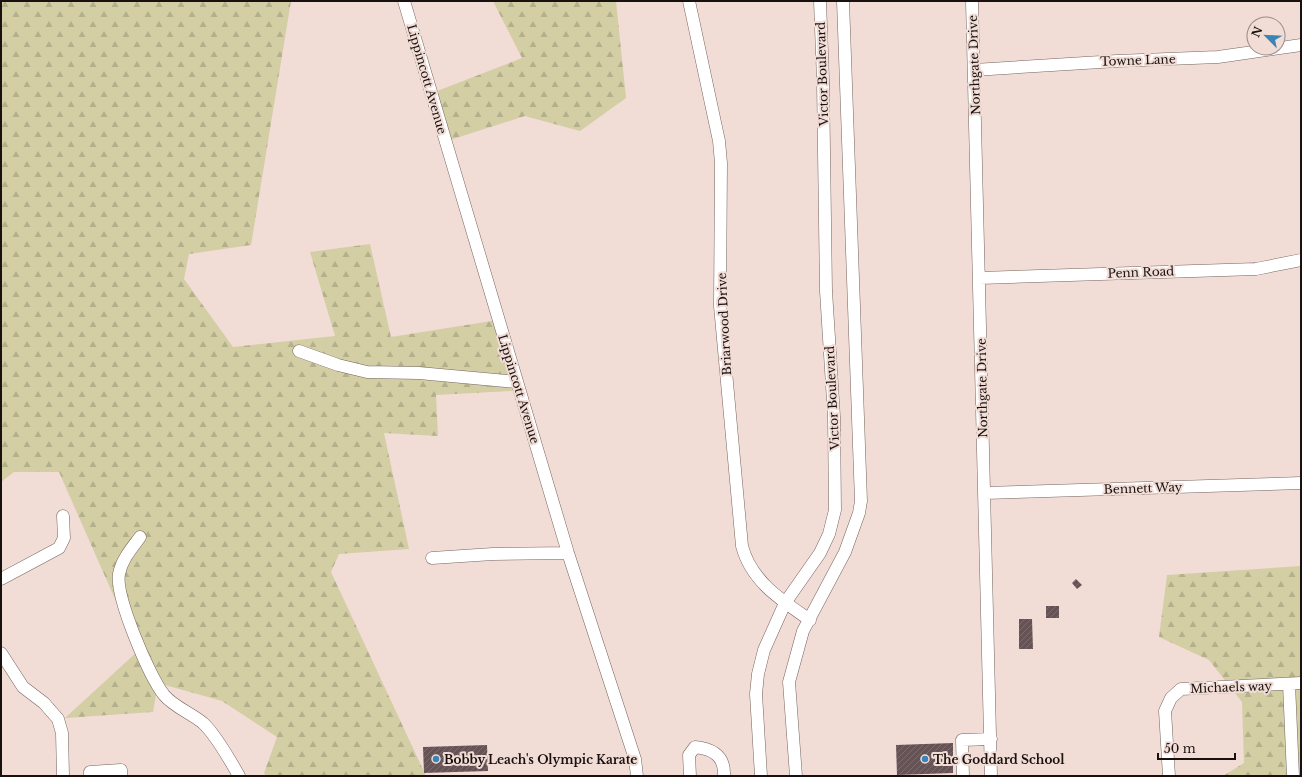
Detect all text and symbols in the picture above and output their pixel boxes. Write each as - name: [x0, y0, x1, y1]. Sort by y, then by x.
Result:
- street label: Northgate Drive: [965, 15, 983, 115]
- north arrow: [1246, 16, 1286, 56]
- street label: Lippincott Avenue: [404, 22, 450, 136]
- street label: Victor Boulevard: [813, 22, 831, 127]
- text: N: [1248, 24, 1266, 40]
- street label: Towne Lane: [1100, 51, 1176, 69]
- street label: Penn Road: [1107, 263, 1175, 281]
- street label: Briarwood Drive: [714, 272, 734, 376]
- street label: Lippincott Avenue: [495, 333, 543, 446]
- street label: Northgate Drive: [974, 338, 990, 438]
- street label: Victor Boulevard: [822, 346, 842, 451]
- street label: Bennett Way: [1103, 479, 1183, 497]
- street label: Michaels way: [1190, 678, 1273, 696]
- scale bar: [1158, 735, 1235, 761]
- text: 50 m: [1164, 741, 1196, 756]
- place label: Bobby Leach's Olympic Karate: [444, 752, 637, 767]
- place label: The Goddard School: [933, 752, 1065, 767]
- marker: Bobby Leach's Olympic Karate: [431, 754, 441, 764]
- marker: The Goddard School: [920, 754, 930, 764]

